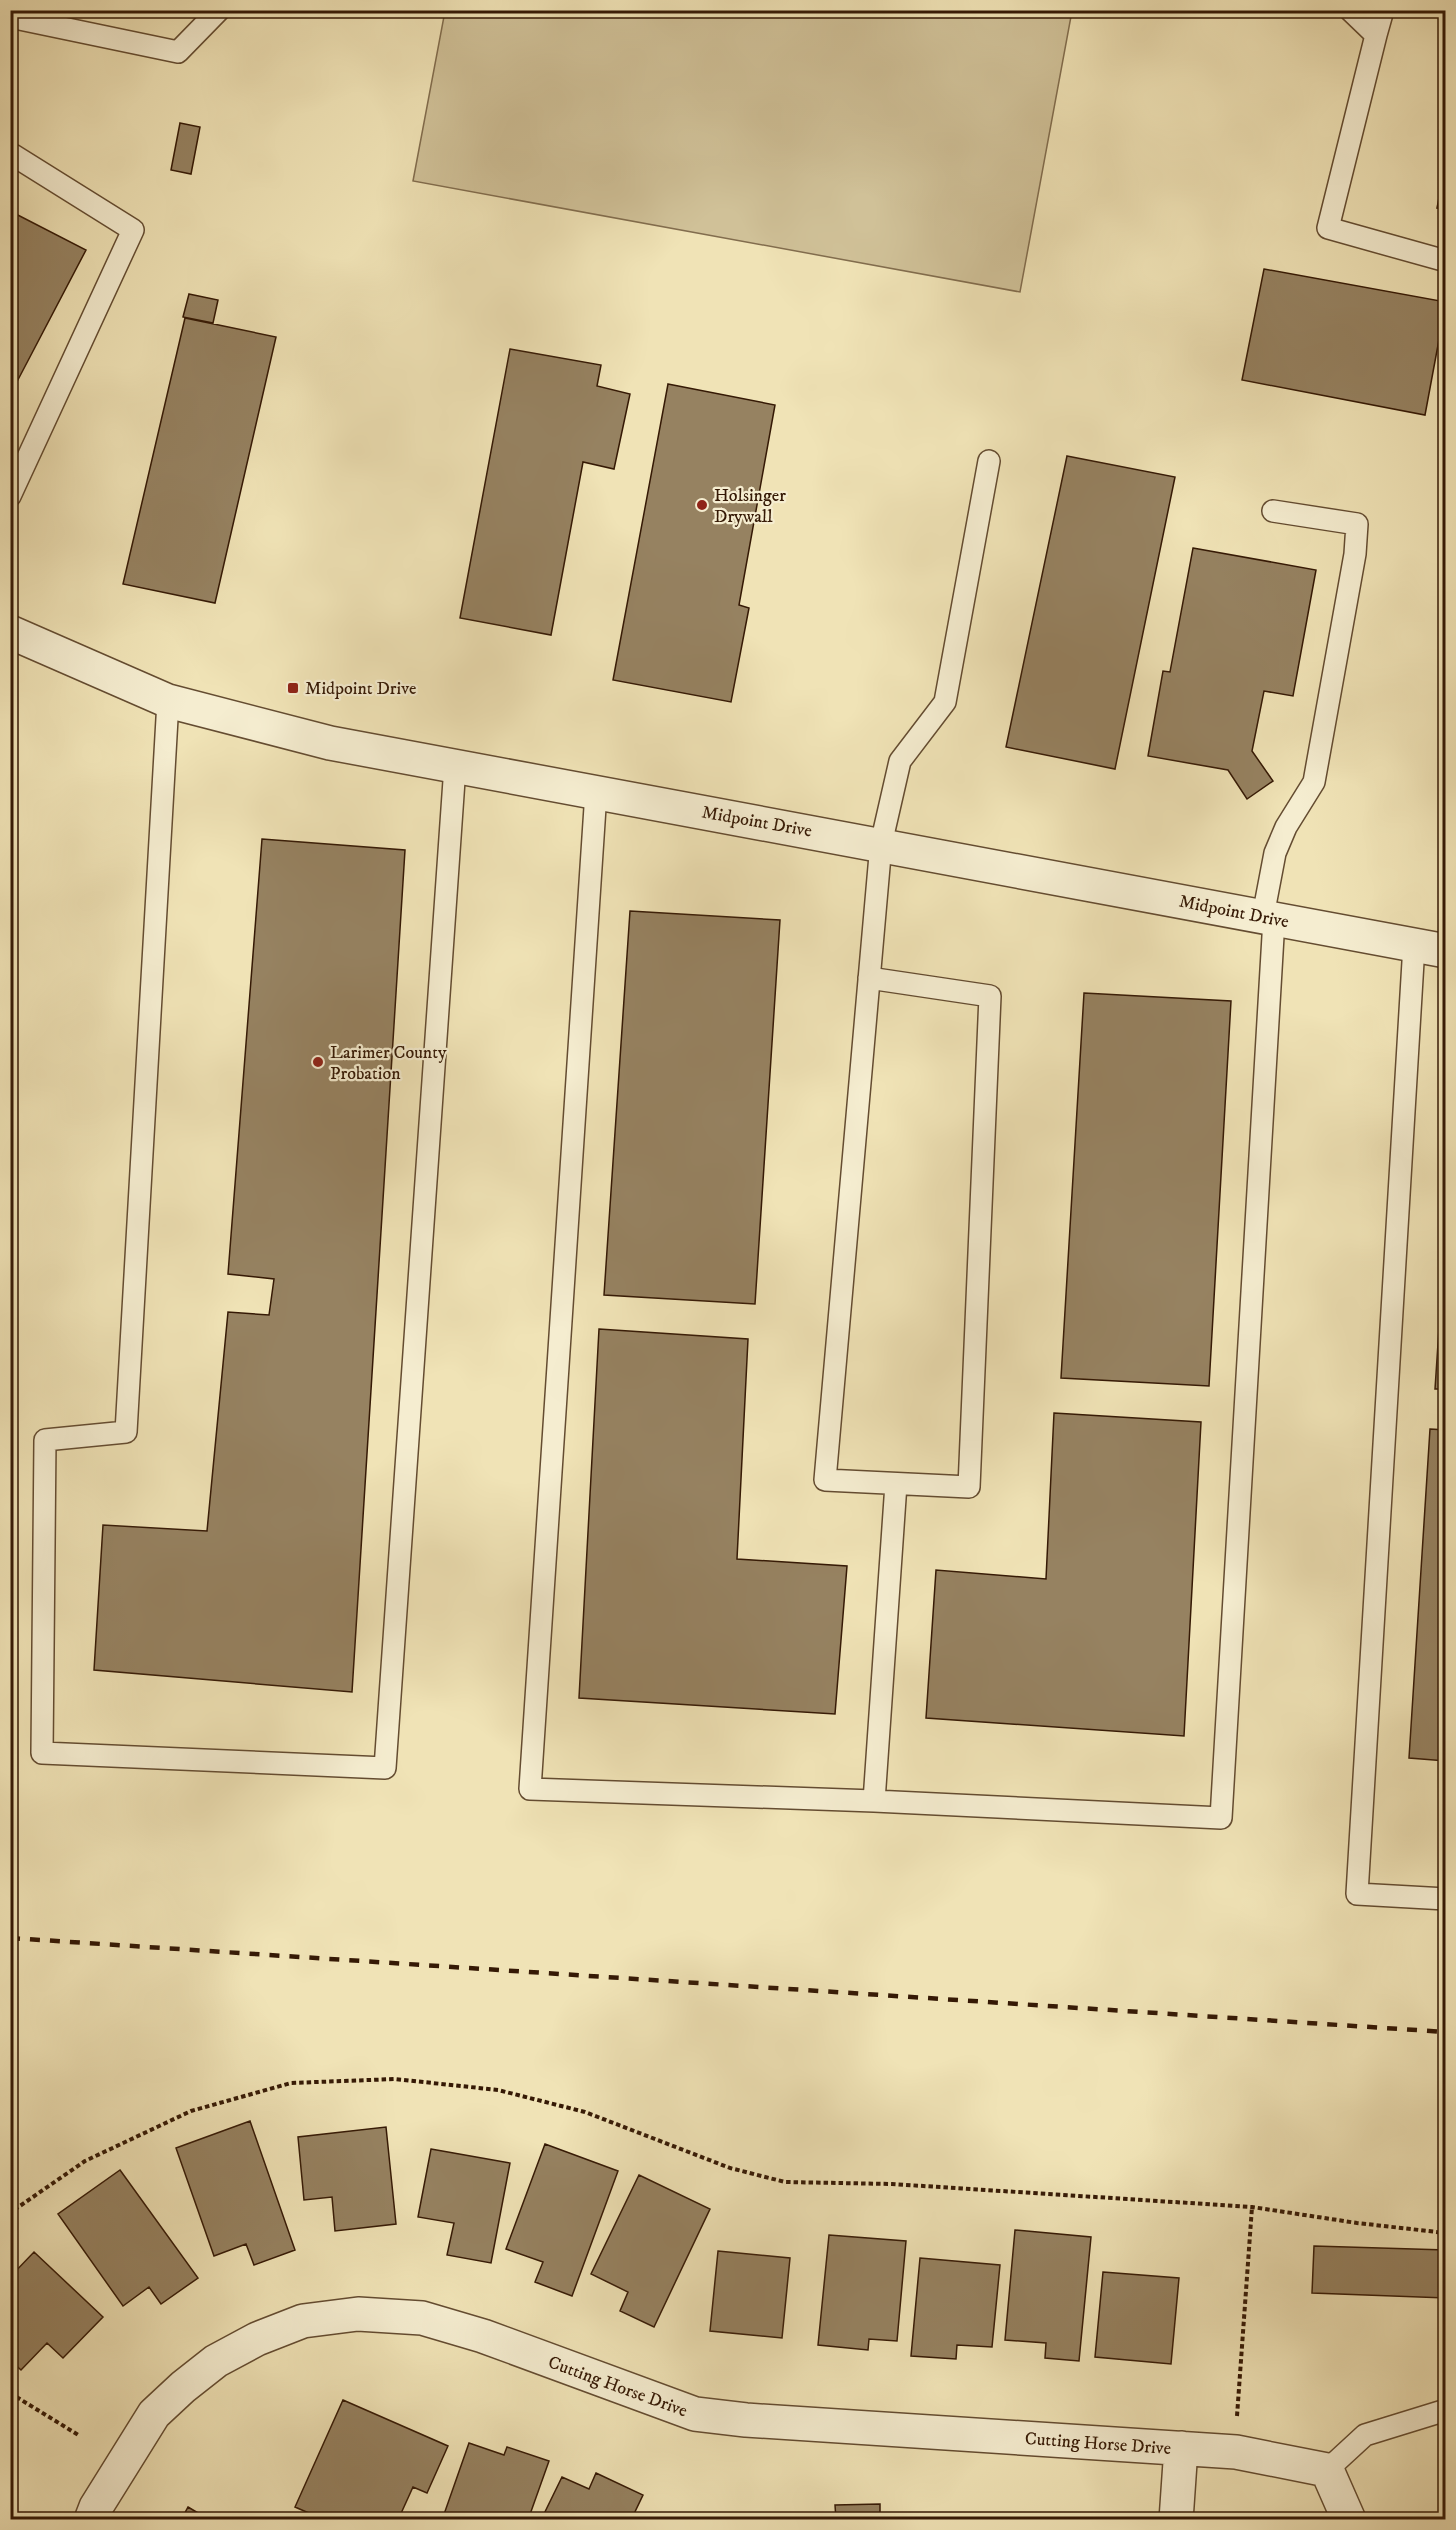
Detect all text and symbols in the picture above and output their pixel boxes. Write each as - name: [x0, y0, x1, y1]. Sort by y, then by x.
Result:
- place label: Holsinger Drywall: [714, 485, 786, 528]
- marker: Holsinger Drywall: [695, 498, 709, 512]
- place label: Midpoint Drive: [305, 678, 417, 700]
- marker: Midpoint Drive: [286, 681, 300, 695]
- street label: Midpoint Drive: [700, 801, 814, 842]
- street label: Midpoint Drive: [1177, 891, 1291, 933]
- place label: Larimer County Probation: [330, 1042, 447, 1085]
- marker: Larimer County Probation: [311, 1055, 325, 1069]
- street label: Cutting Horse Drive: [545, 2352, 690, 2422]
- street label: Cutting Horse Drive: [1024, 2428, 1172, 2460]

